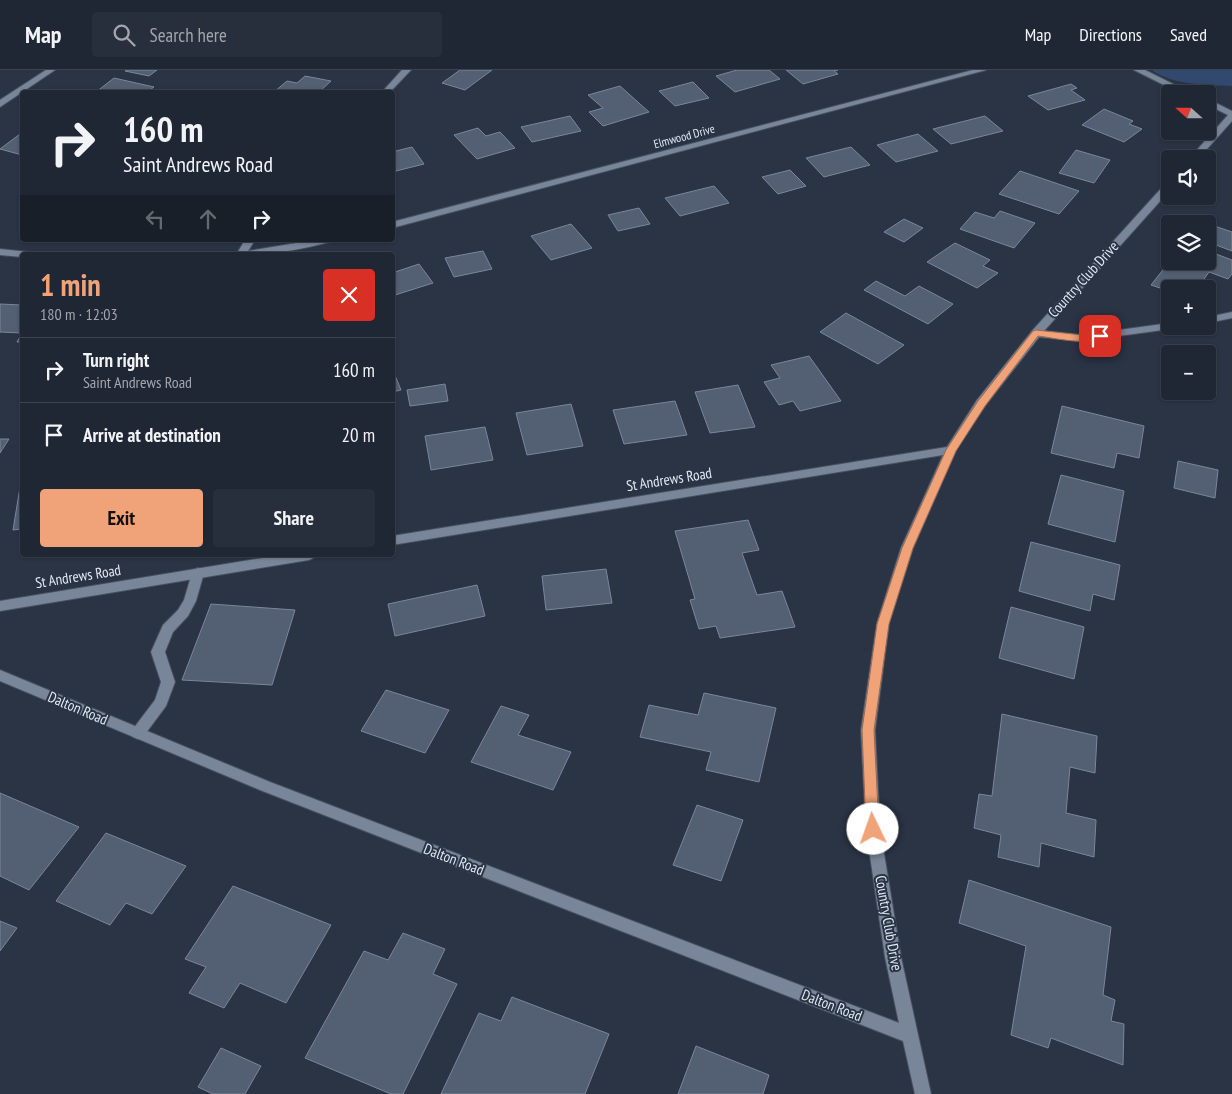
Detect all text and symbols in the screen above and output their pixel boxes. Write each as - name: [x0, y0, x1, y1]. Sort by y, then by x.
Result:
- search box: [92, 12, 442, 57]
- text: Map: [25, 19, 62, 50]
- icon: search: [110, 21, 138, 49]
- text: Search here: [150, 23, 227, 47]
- text: Map: [1025, 23, 1051, 46]
- text: Directions: [1079, 23, 1142, 46]
- text: Saved: [1170, 23, 1207, 46]
- north arrow: [1161, 85, 1216, 140]
- map controls: [1161, 85, 1216, 400]
- text: 160 m: [123, 106, 204, 152]
- icon: right: [40, 110, 105, 175]
- street label: Elmwood Drive: [652, 121, 716, 151]
- text: Saint Andrews Road: [123, 150, 273, 178]
- button: sound: [1161, 150, 1216, 205]
- icon: left: [141, 205, 169, 233]
- icon: ahead: [194, 205, 222, 233]
- icon: right: [247, 205, 275, 233]
- button: layers: [1161, 215, 1216, 270]
- street label: Country Club Drive: [1044, 237, 1122, 321]
- text: 1 min: [40, 265, 101, 304]
- button: close: [323, 269, 375, 321]
- button: +: [1161, 280, 1216, 335]
- text: 180 m · 12:03: [40, 304, 118, 324]
- pin: [1079, 315, 1121, 357]
- icon: arrive: [1086, 322, 1114, 350]
- button: −: [1161, 345, 1216, 400]
- text: Turn right: [83, 348, 149, 372]
- icon: right: [40, 356, 68, 384]
- text: 160 m: [333, 358, 375, 382]
- text: Saint Andrews Road: [83, 372, 192, 392]
- icon: arrive: [40, 421, 68, 449]
- text: Arrive at destination: [83, 423, 221, 447]
- text: 20 m: [342, 423, 375, 447]
- street label: St Andrews Road: [625, 463, 713, 495]
- button: Exit: [40, 489, 203, 547]
- button: Share: [213, 489, 375, 547]
- street label: St Andrews Road: [34, 560, 122, 592]
- street label: Dalton Road: [45, 687, 111, 729]
- position arrow: [846, 802, 898, 854]
- street label: Dalton Road: [421, 839, 487, 879]
- street label: Country Club Drive: [871, 874, 907, 972]
- street label: Dalton Road: [799, 985, 865, 1025]

